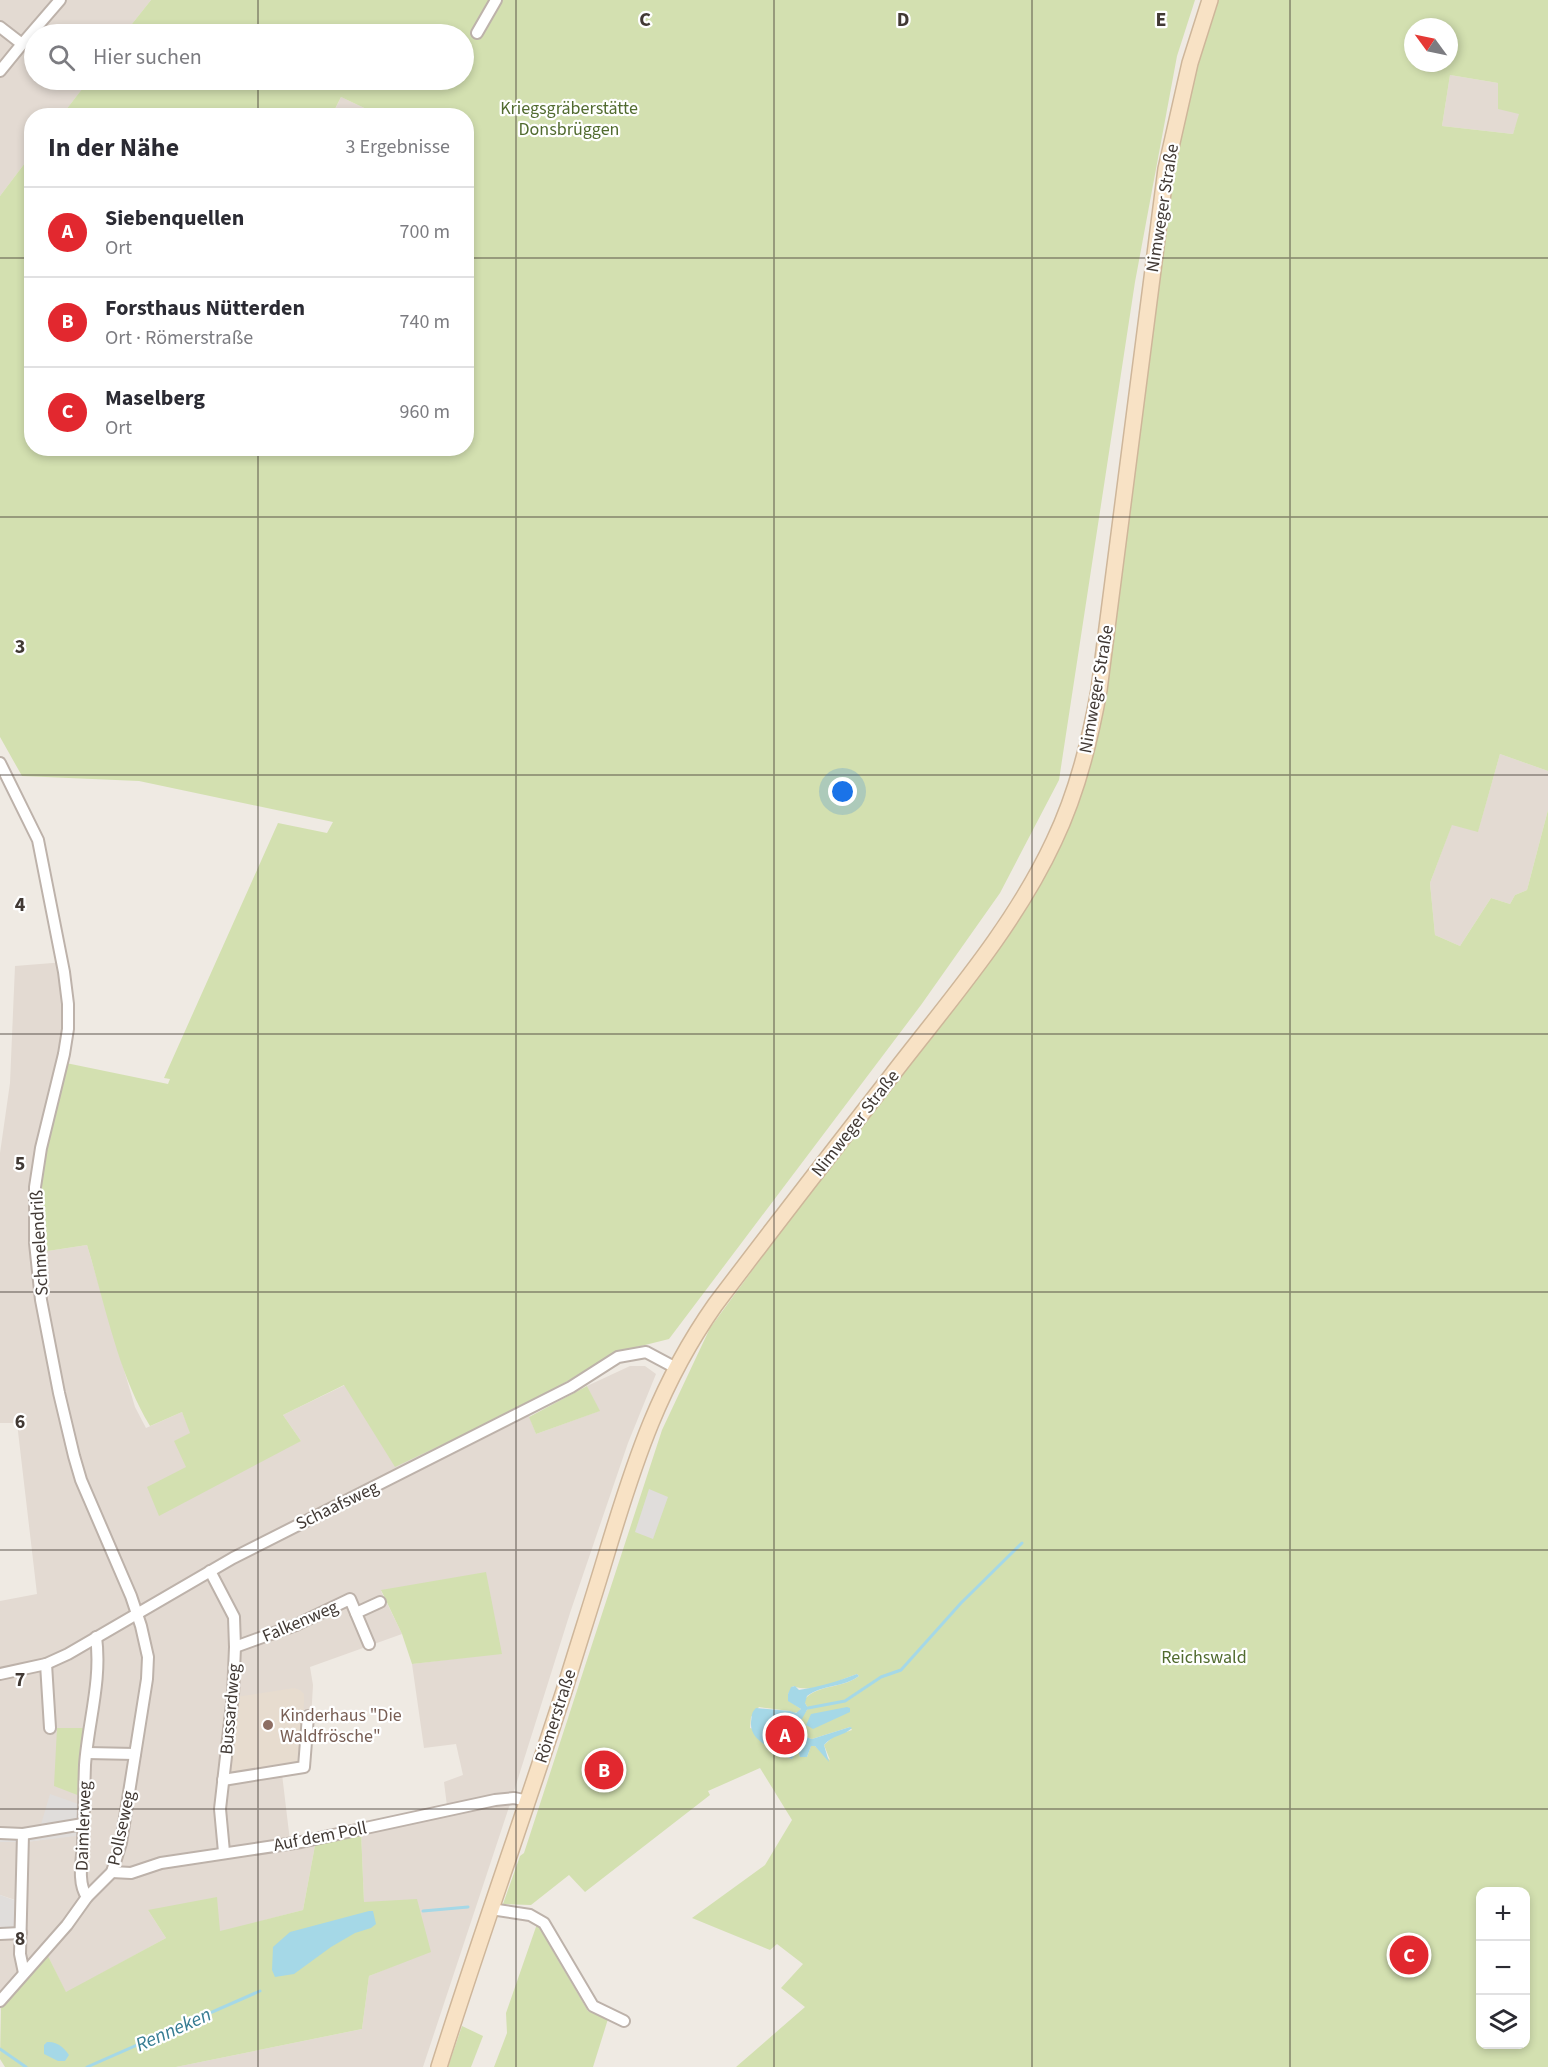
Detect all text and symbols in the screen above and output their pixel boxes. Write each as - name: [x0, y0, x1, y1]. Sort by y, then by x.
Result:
- text: C: [639, 6, 651, 34]
- text: D: [897, 6, 909, 34]
- text: E: [1156, 6, 1166, 34]
- north arrow: [1404, 18, 1458, 72]
- search box: [24, 24, 474, 90]
- icon: search: [45, 41, 78, 74]
- text: Hier suchen: [93, 41, 202, 73]
- park label: Kriegsgräberstätte Donsbrüggen: [500, 96, 638, 142]
- text: In der Nähe: [48, 129, 179, 166]
- text: 3 Ergebnisse: [345, 133, 450, 161]
- street label: Nimweger Straße: [1140, 142, 1185, 274]
- text: Siebenquellen: [105, 202, 244, 234]
- text: A: [62, 218, 73, 246]
- text: 700 m: [400, 218, 450, 246]
- text: Ort: [105, 234, 132, 262]
- text: Forsthaus Nütterden: [105, 292, 305, 324]
- text: B: [61, 308, 74, 336]
- text: 740 m: [400, 308, 450, 336]
- text: Ort · Römerstraße: [105, 324, 253, 352]
- text: Maselberg: [105, 382, 205, 414]
- text: C: [62, 398, 73, 426]
- text: 960 m: [400, 398, 450, 426]
- text: Ort: [105, 414, 132, 442]
- street label: Nimweger Straße: [1073, 623, 1120, 755]
- text: 3: [15, 633, 25, 661]
- your location: [828, 777, 857, 806]
- text: 4: [15, 891, 26, 919]
- street label: Nimweger Straße: [806, 1064, 905, 1182]
- text: 5: [15, 1150, 25, 1178]
- street label: Schmelendriß: [24, 1189, 55, 1296]
- text: 6: [15, 1408, 25, 1436]
- street label: Schaafsweg: [292, 1475, 383, 1536]
- street label: Falkenweg: [258, 1594, 342, 1649]
- park label: Reichswald: [1161, 1645, 1247, 1670]
- street label: Bussardweg: [214, 1662, 247, 1756]
- text: 7: [15, 1666, 25, 1694]
- street label: Römerstraße: [529, 1666, 582, 1766]
- place label: Kinderhaus "Die Waldfrösche": [280, 1703, 402, 1749]
- pin: A: [766, 1712, 804, 1758]
- marker: Kinderhaus "Die Waldfrösche": [261, 1718, 275, 1732]
- pin: B: [584, 1748, 624, 1792]
- street label: Daimlerweg: [69, 1780, 98, 1872]
- street label: Pollseweg: [101, 1788, 142, 1868]
- street label: Auf dem Poll: [271, 1815, 369, 1858]
- map controls: [1476, 1887, 1530, 2049]
- button: +: [1476, 1887, 1530, 1941]
- text: 8: [15, 1925, 25, 1953]
- pin: C: [1390, 1932, 1428, 1978]
- button: −: [1476, 1941, 1530, 1995]
- button: layers: [1476, 1995, 1530, 2049]
- water label: Renneken: [131, 2001, 216, 2059]

